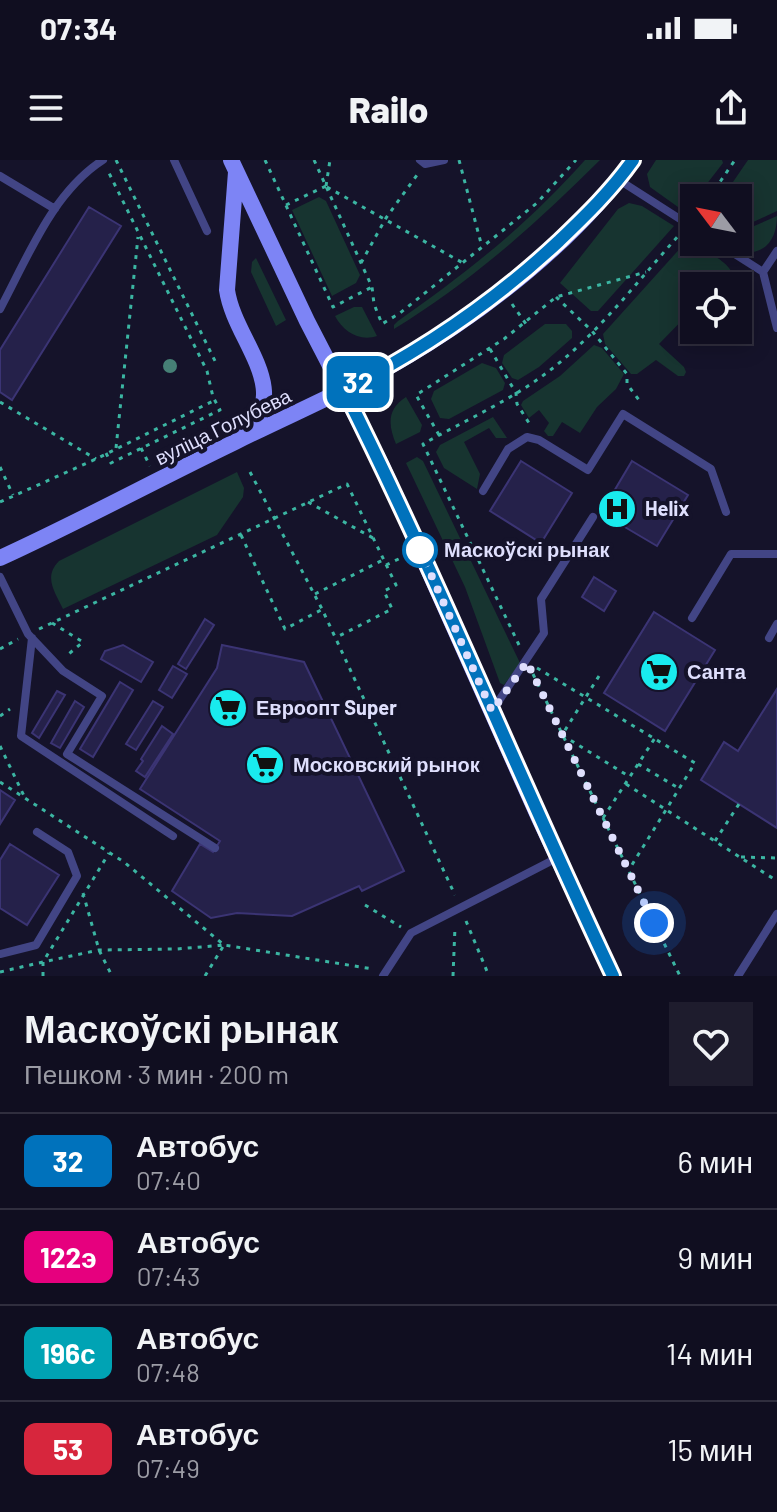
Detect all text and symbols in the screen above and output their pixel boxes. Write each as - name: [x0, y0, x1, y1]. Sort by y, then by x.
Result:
- text: 07:34: [40, 10, 117, 46]
- icon: menu: [24, 86, 68, 130]
- icon: share: [709, 86, 753, 130]
- text: Railo: [349, 87, 428, 130]
- north arrow: [680, 184, 752, 256]
- map controls: [680, 184, 752, 344]
- button: locate: [680, 272, 752, 344]
- line badge: 32: [322, 356, 394, 408]
- text: 32: [343, 365, 373, 399]
- street label: вуліца Голубева: [151, 382, 295, 469]
- hospital icon: Helix: [596, 488, 638, 530]
- place label: Helix: [645, 496, 689, 520]
- marker: Маскоўскі рынак: [403, 533, 437, 567]
- place label: Маскоўскі рынак: [444, 537, 610, 561]
- supermarket icon: Санта: [638, 651, 680, 693]
- place label: Санта: [687, 659, 747, 683]
- supermarket icon: Евроопт Super: [207, 687, 249, 729]
- place label: Евроопт Super: [256, 695, 397, 719]
- supermarket icon: Московский рынок: [244, 744, 286, 786]
- place label: Московский рынок: [293, 752, 481, 776]
- your location: [634, 903, 674, 943]
- button: heart: [669, 1002, 753, 1086]
- text: Маскоўскі рынак: [24, 1005, 338, 1051]
- text: Пешком · 3 мин · 200 m: [24, 1058, 289, 1089]
- text: Автобус: [136, 1127, 259, 1163]
- text: 6 мин: [678, 1143, 753, 1179]
- text: 32: [53, 1144, 83, 1178]
- text: 07:40: [136, 1164, 201, 1195]
- text: Автобус: [137, 1223, 260, 1259]
- text: 9 мин: [677, 1239, 753, 1275]
- text: 122э: [40, 1240, 97, 1274]
- text: 07:43: [137, 1260, 200, 1291]
- text: Автобус: [136, 1319, 259, 1355]
- text: 14 мин: [666, 1335, 753, 1371]
- text: 196с: [40, 1336, 96, 1370]
- text: 07:48: [136, 1356, 200, 1387]
- text: Автобус: [136, 1415, 259, 1451]
- text: 15 мин: [667, 1431, 753, 1467]
- text: 53: [53, 1432, 83, 1466]
- text: 07:49: [136, 1452, 200, 1483]

